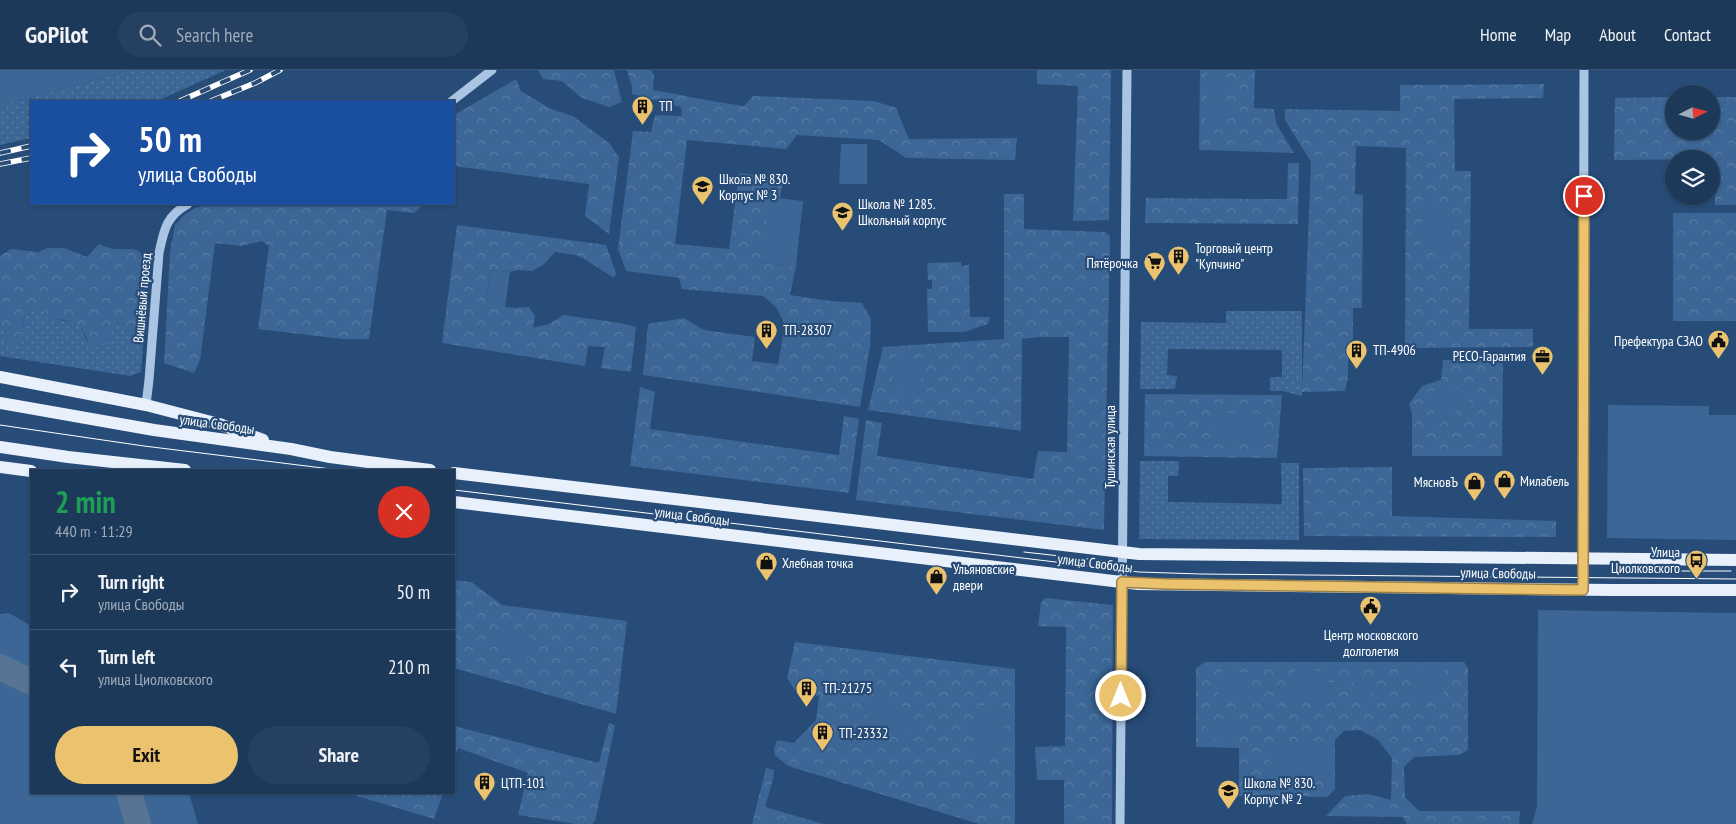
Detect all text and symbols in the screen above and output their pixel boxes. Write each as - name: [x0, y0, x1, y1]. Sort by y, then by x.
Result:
- search box: [118, 12, 468, 57]
- text: GoPilot: [25, 19, 88, 50]
- icon: search: [136, 21, 164, 49]
- text: Search here: [176, 23, 253, 47]
- text: Home: [1480, 23, 1517, 46]
- text: Map: [1545, 23, 1571, 46]
- text: About: [1599, 23, 1636, 46]
- text: Contact: [1664, 23, 1711, 46]
- north arrow: [1665, 85, 1720, 140]
- map controls: [1665, 85, 1720, 205]
- building icon: ТП: [631, 94, 655, 125]
- place label: ТП: [659, 97, 673, 115]
- text: 50 m: [138, 116, 202, 162]
- icon: right: [55, 120, 120, 185]
- button: layers: [1665, 150, 1720, 205]
- text: улица Свободы: [138, 160, 257, 188]
- place label: Школа № 830. Корпус № 3: [719, 170, 790, 204]
- school or university icon: Школа № 830. Корпус № 3: [691, 175, 715, 206]
- pin: [1563, 175, 1605, 217]
- icon: arrive: [1570, 182, 1598, 210]
- place label: Школа № 1285. Школьный корпус: [858, 195, 946, 229]
- school or university icon: Школа № 1285. Школьный корпус: [830, 200, 854, 231]
- place label: Торговый центр "Купчино": [1195, 239, 1273, 273]
- building icon: Торговый центр "Купчино": [1167, 244, 1191, 275]
- supermarket icon: Пятёрочка: [1142, 251, 1166, 282]
- street label: Вишнёвый проезд: [129, 252, 155, 344]
- place label: Пятёрочка: [1086, 254, 1138, 272]
- building icon: ТП-28307: [755, 318, 779, 349]
- place label: ТП-28307: [783, 321, 832, 339]
- public building icon: Префектура СЗАО: [1707, 329, 1731, 360]
- place label: Префектура СЗАО: [1614, 332, 1703, 350]
- building icon: ТП-4906: [1345, 338, 1369, 369]
- place label: ТП-4906: [1373, 341, 1416, 359]
- office icon: РЕСО-Гарантия: [1530, 344, 1554, 375]
- place label: РЕСО-Гарантия: [1453, 347, 1526, 365]
- street label: Тушинская улица: [1101, 405, 1119, 489]
- street label: улица Свободы: [178, 410, 256, 438]
- shop icon: Милабель: [1492, 469, 1516, 500]
- shop icon: МясновЪ: [1462, 470, 1486, 501]
- place label: Милабель: [1520, 472, 1569, 490]
- place label: МясновЪ: [1414, 473, 1458, 491]
- text: 2 min: [55, 482, 116, 521]
- button: close: [378, 486, 430, 538]
- street label: улица Свободы: [653, 502, 731, 530]
- text: 440 m · 11:29: [55, 521, 133, 541]
- place label: Улица Циолковского: [1611, 543, 1680, 577]
- bus stop icon: Улица Циолковского: [1684, 548, 1708, 579]
- street label: улица Свободы: [1056, 549, 1134, 577]
- shop icon: Хлебная точка: [754, 551, 778, 582]
- place label: Хлебная точка: [782, 554, 853, 572]
- place label: Ульяновские двери: [953, 560, 1015, 594]
- street label: улица Свободы: [1460, 563, 1536, 583]
- shop icon: Ульяновские двери: [925, 565, 949, 596]
- text: Turn right: [98, 570, 164, 594]
- icon: right: [55, 578, 83, 606]
- text: 50 m: [397, 580, 430, 604]
- text: улица Свободы: [98, 594, 184, 614]
- public building icon: Центр московского долголетия: [1359, 595, 1383, 626]
- place label: Центр московского долголетия: [1324, 626, 1418, 660]
- text: Turn left: [98, 645, 155, 669]
- icon: left: [55, 653, 83, 681]
- text: 210 m: [388, 655, 430, 679]
- text: улица Циолковского: [98, 669, 213, 689]
- position arrow: [1094, 669, 1146, 721]
- building icon: ТП-21275: [795, 676, 819, 707]
- place label: ТП-21275: [823, 679, 872, 697]
- building icon: ТП-23332: [811, 721, 835, 752]
- place label: ТП-23332: [839, 724, 888, 742]
- button: Exit: [55, 726, 238, 784]
- button: Share: [248, 726, 430, 784]
- building icon: ЦТП-101: [473, 771, 497, 802]
- place label: ЦТП-101: [501, 774, 545, 792]
- place label: Школа № 830. Корпус № 2: [1244, 774, 1315, 808]
- school or university icon: Школа № 830. Корпус № 2: [1216, 779, 1240, 810]

